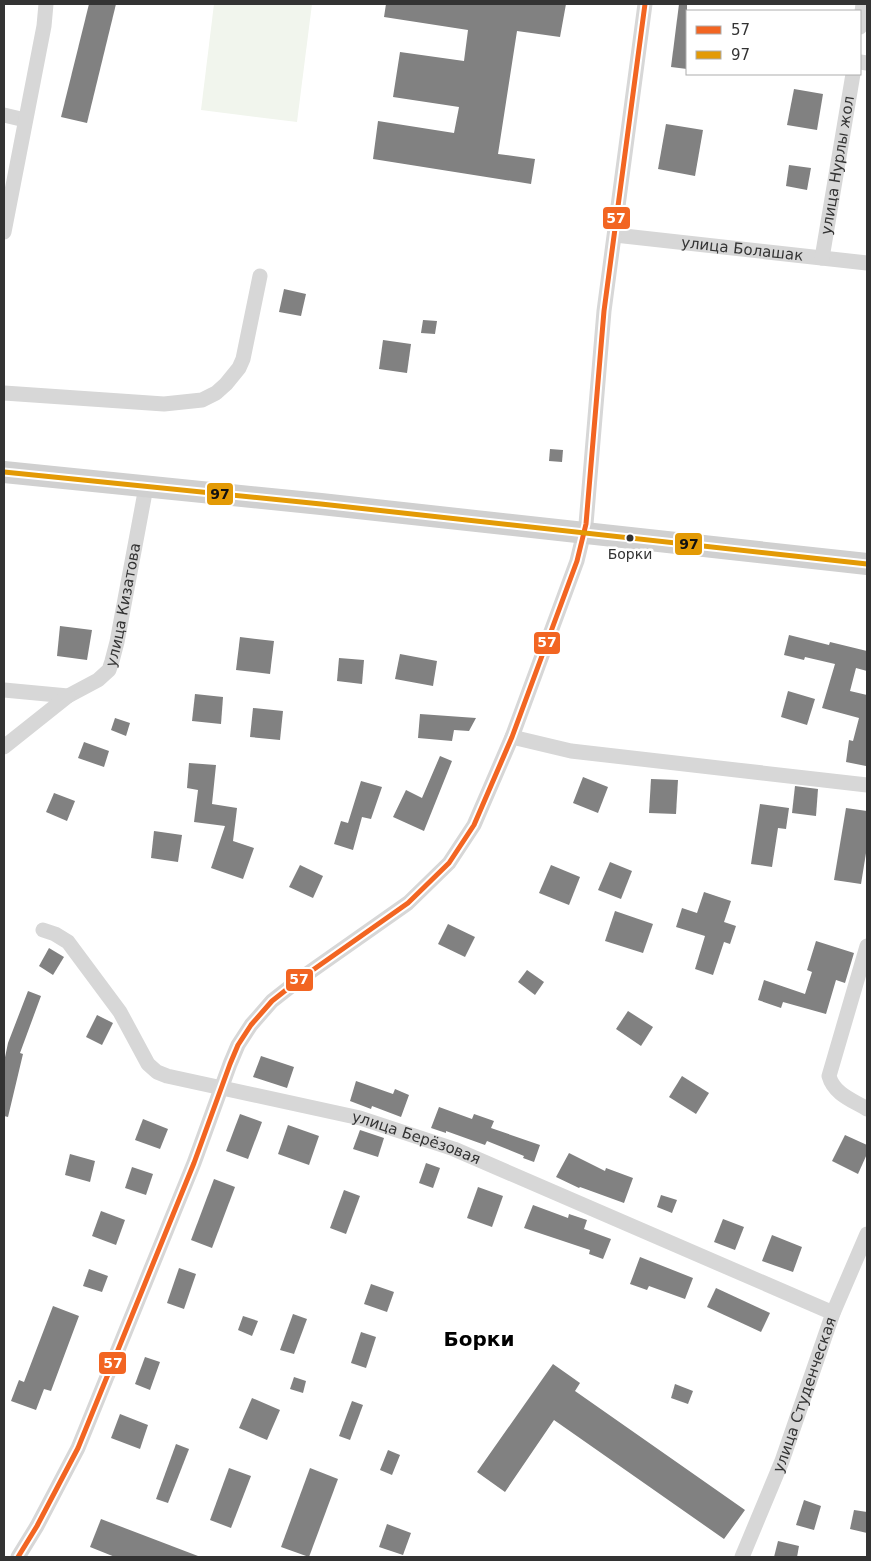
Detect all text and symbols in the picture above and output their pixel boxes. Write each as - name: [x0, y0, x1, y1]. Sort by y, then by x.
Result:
- legend: [686, 10, 861, 75]
- text: 57: [731, 21, 750, 39]
- text: 97: [731, 46, 750, 64]
- street label: улица Нурлы жол: [817, 94, 858, 236]
- line badge: 57: [602, 206, 631, 230]
- text: 57: [606, 210, 626, 226]
- street label: улица Болашак: [680, 233, 804, 265]
- line badge: 97: [206, 482, 234, 506]
- text: 97: [210, 486, 230, 502]
- line badge: 97: [674, 532, 703, 556]
- marker: Борки: [625, 533, 635, 543]
- text: 97: [679, 536, 699, 552]
- street label: улица Кизатова: [102, 541, 144, 669]
- place label: Борки: [608, 546, 652, 562]
- line badge: 57: [533, 631, 561, 655]
- text: 57: [537, 634, 557, 650]
- line badge: 57: [285, 968, 314, 992]
- text: 57: [289, 971, 309, 987]
- street label: улица Берёзовая: [350, 1108, 483, 1168]
- street label: улица Студенческая: [769, 1315, 840, 1475]
- district label: Борки: [444, 1327, 514, 1351]
- line badge: 57: [98, 1351, 127, 1375]
- text: 57: [103, 1355, 123, 1371]

